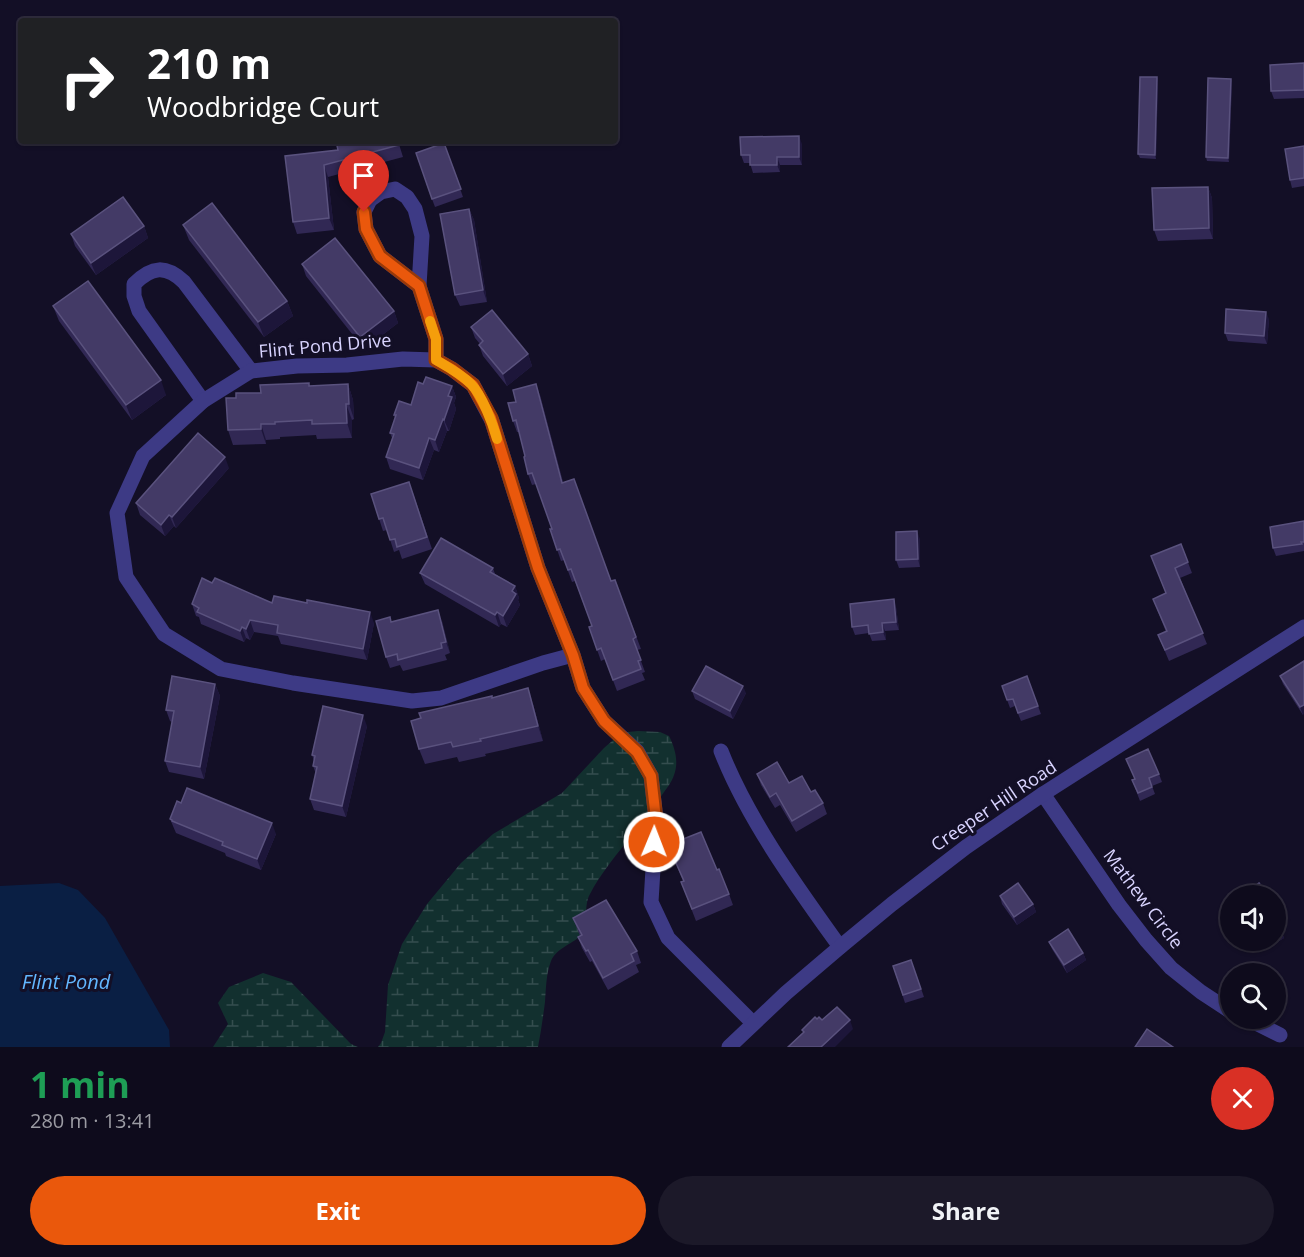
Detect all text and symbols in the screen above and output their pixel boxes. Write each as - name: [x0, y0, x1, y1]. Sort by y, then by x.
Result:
- text: 210 m: [147, 34, 271, 91]
- icon: right: [48, 42, 126, 120]
- text: Woodbridge Court: [147, 88, 379, 125]
- pin: [338, 150, 389, 212]
- icon: arrive: [347, 159, 380, 192]
- street label: Flint Pond Drive: [258, 327, 392, 363]
- street label: Creeper Hill Road: [926, 754, 1061, 856]
- position arrow: [622, 810, 686, 874]
- street label: Mathew Circle: [1098, 844, 1189, 953]
- map controls: [1220, 885, 1286, 1029]
- button: sound: [1220, 885, 1286, 951]
- button: search: [1220, 963, 1286, 1029]
- water label: Flint Pond: [22, 968, 111, 995]
- text: 1 min: [30, 1060, 130, 1109]
- button: close: [1211, 1067, 1274, 1130]
- text: 280 m · 13:41: [30, 1107, 155, 1134]
- button: Exit: [30, 1176, 646, 1245]
- button: Share: [658, 1176, 1274, 1245]

